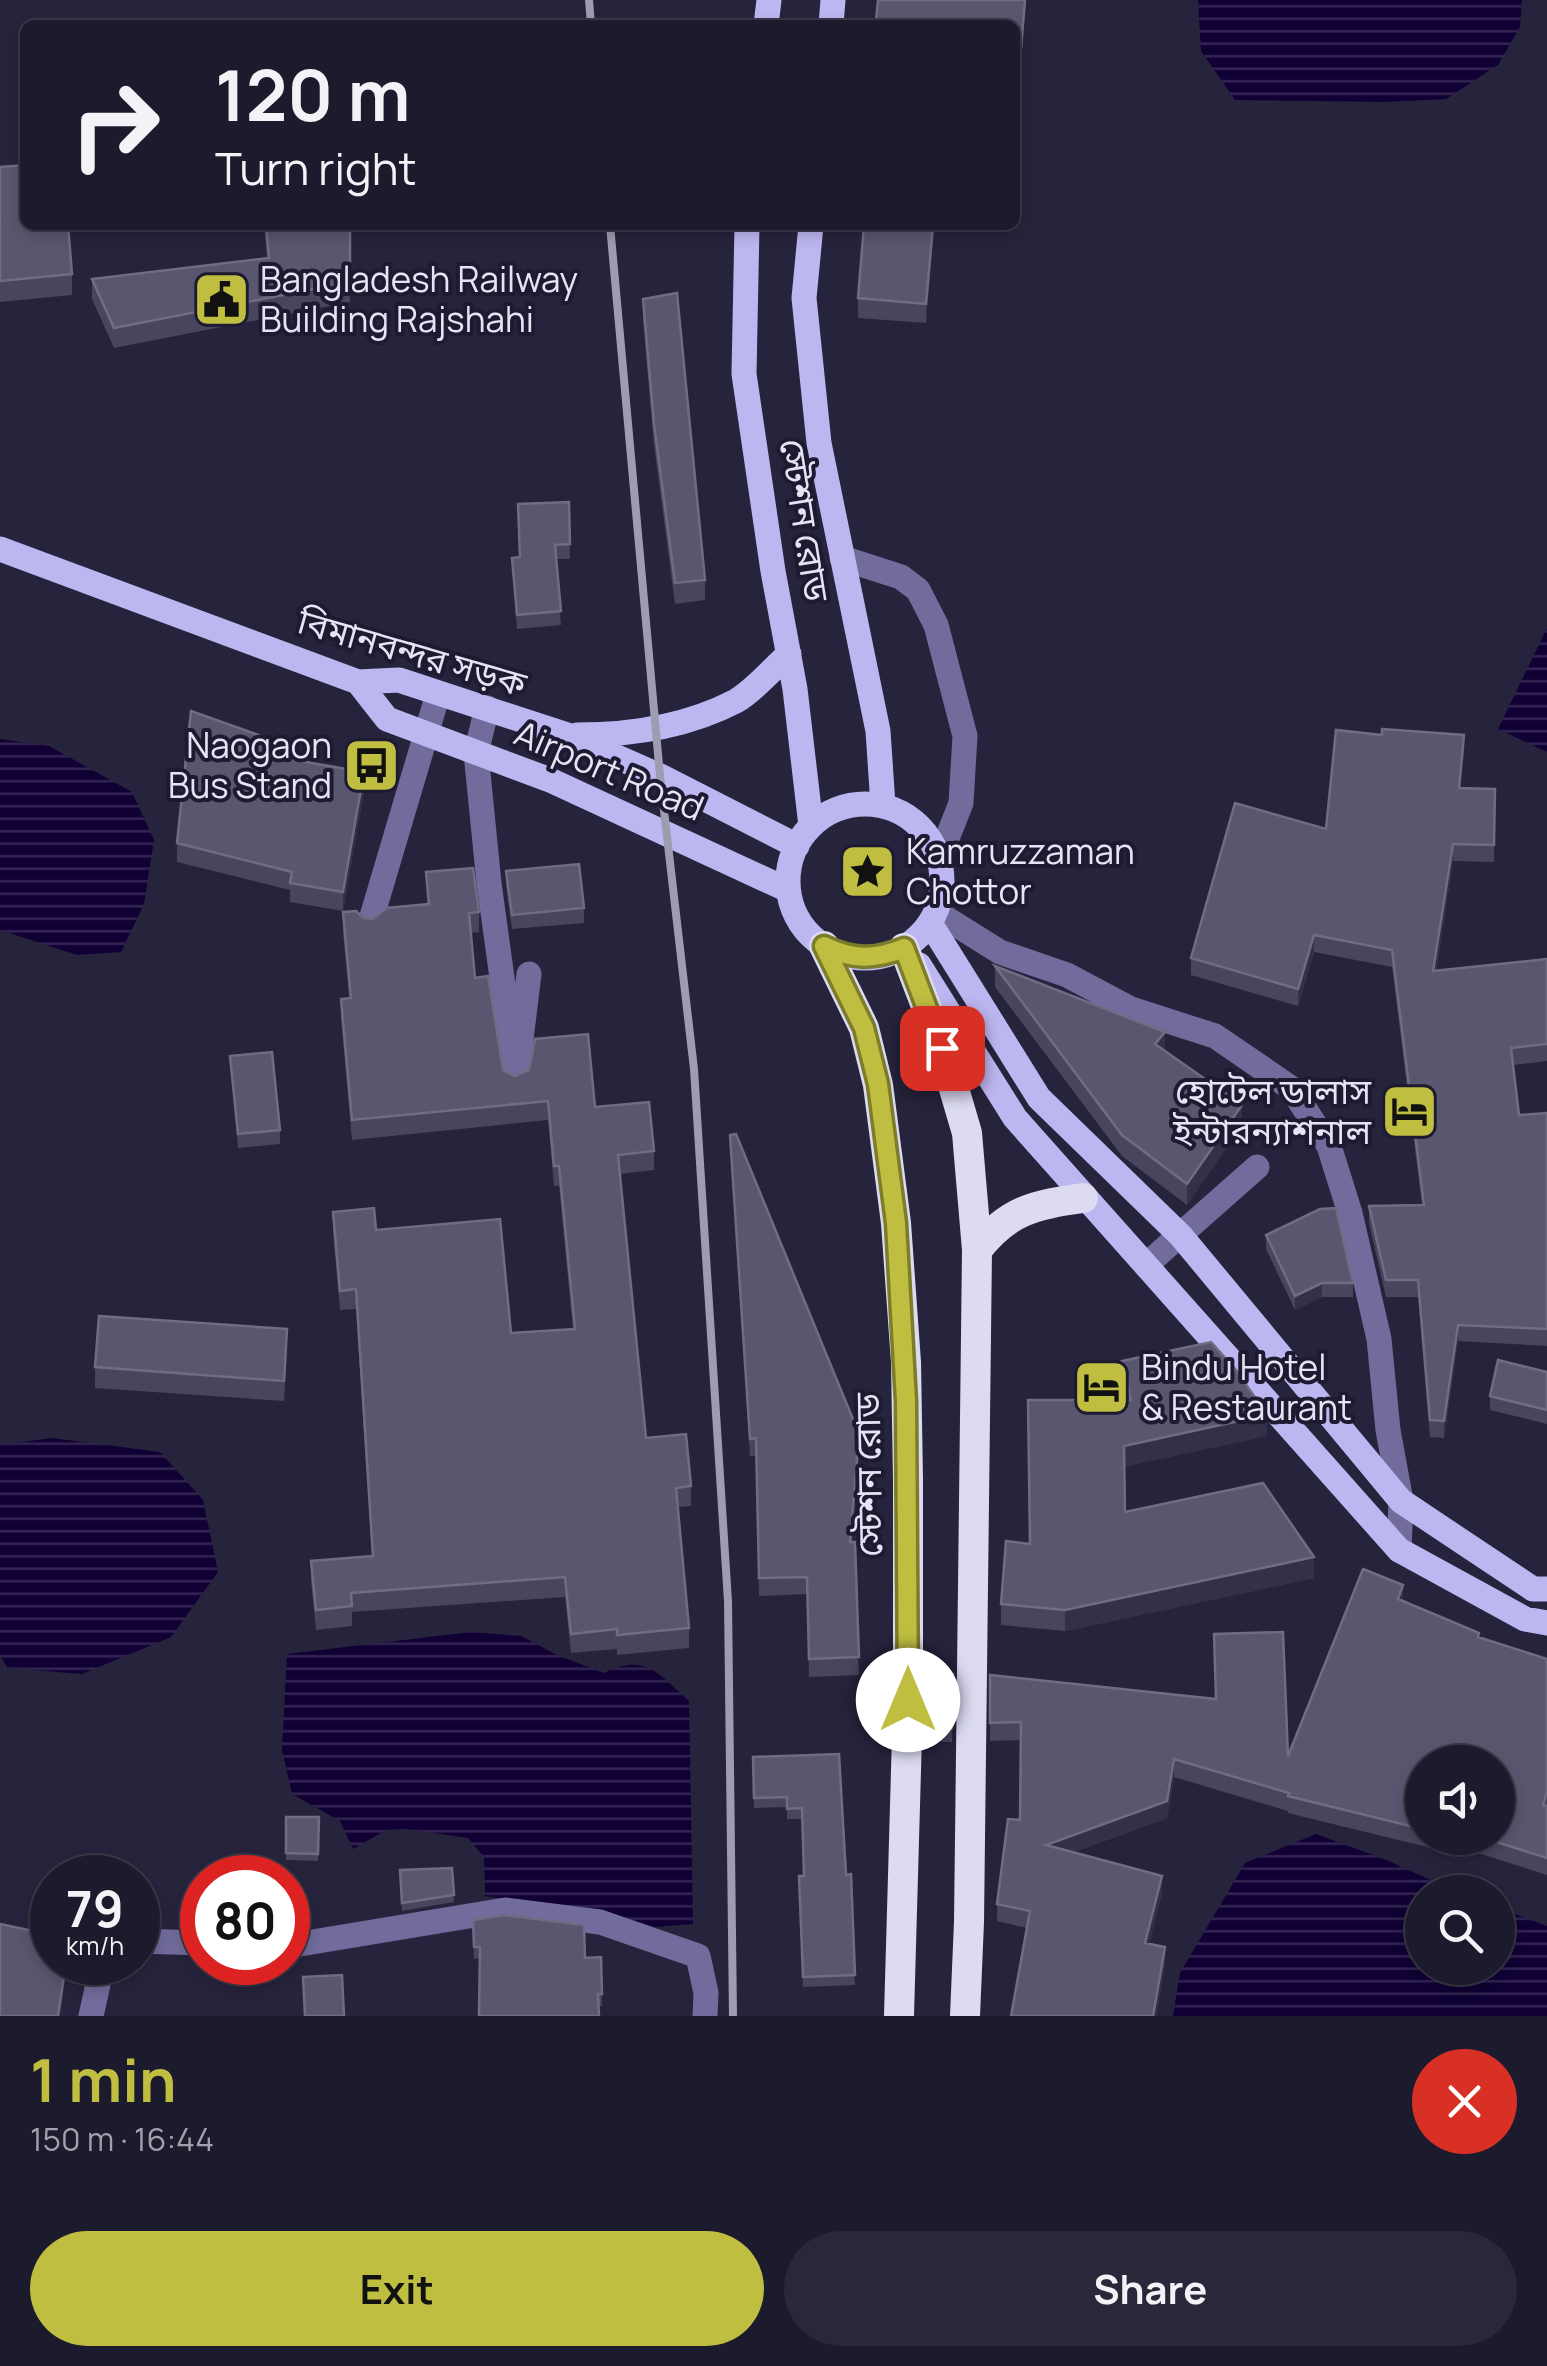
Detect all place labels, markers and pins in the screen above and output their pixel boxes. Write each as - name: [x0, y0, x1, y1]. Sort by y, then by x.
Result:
- place label: Bangladesh Railway Building Rajshahi: [260, 255, 578, 343]
- public building icon: Bangladesh Railway Building Rajshahi: [191, 270, 251, 330]
- place label: Naogaon Bus Stand: [168, 721, 332, 809]
- bus stop icon: Naogaon Bus Stand: [341, 736, 401, 796]
- place label: Kamruzzaman Chottor: [906, 827, 1135, 915]
- place icon: Kamruzzaman Chottor: [837, 842, 897, 902]
- pin: [900, 1006, 985, 1091]
- place label: হোটেল ডালাস ইন্টারন্যাশনাল: [1172, 1067, 1372, 1155]
- hotel icon: হোটেল ডালাস ইন্টারন্যাশনাল: [1380, 1082, 1440, 1142]
- place label: Bindu Hotel & Restaurant: [1141, 1343, 1352, 1431]
- hotel icon: Bindu Hotel & Restaurant: [1072, 1358, 1132, 1418]

